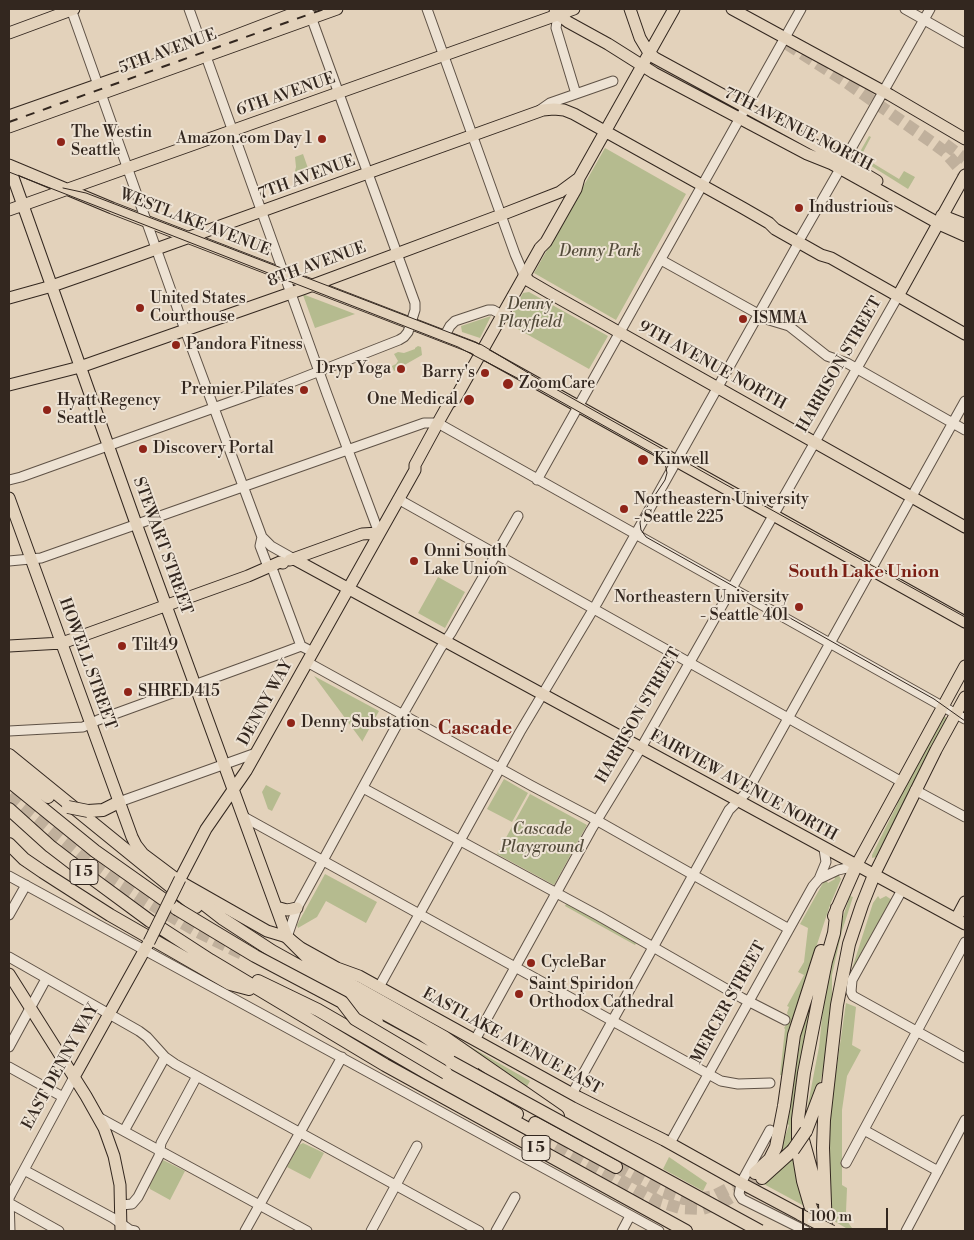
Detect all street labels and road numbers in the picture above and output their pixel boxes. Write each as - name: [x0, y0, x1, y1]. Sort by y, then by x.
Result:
- street label: 5TH AVENUE: [116, 25, 220, 79]
- street label: 6TH AVENUE: [234, 69, 338, 121]
- street label: 7TH AVENUE NORTH: [720, 84, 876, 176]
- street label: 7TH AVENUE: [256, 152, 358, 204]
- street label: WESTLAKE AVENUE: [117, 185, 273, 261]
- street label: 8TH AVENUE: [265, 238, 369, 292]
- street label: HARRISON STREET: [793, 294, 887, 436]
- street label: 9TH AVENUE NORTH: [635, 317, 789, 415]
- street label: STEWART STREET: [128, 475, 196, 617]
- street label: HOWELL STREET: [54, 595, 120, 733]
- street label: HARRISON STREET: [592, 645, 686, 787]
- street label: DENNY WAY: [235, 657, 297, 749]
- street label: FAIRVIEW AVENUE NORTH: [646, 726, 840, 846]
- road number: I 5: [70, 860, 98, 884]
- street label: MERCER STREET: [687, 938, 771, 1068]
- street label: EASTLAKE AVENUE EAST: [419, 985, 605, 1099]
- street label: EAST DENNY WAY: [18, 1001, 104, 1133]
- road number: I 5: [522, 1136, 550, 1160]

